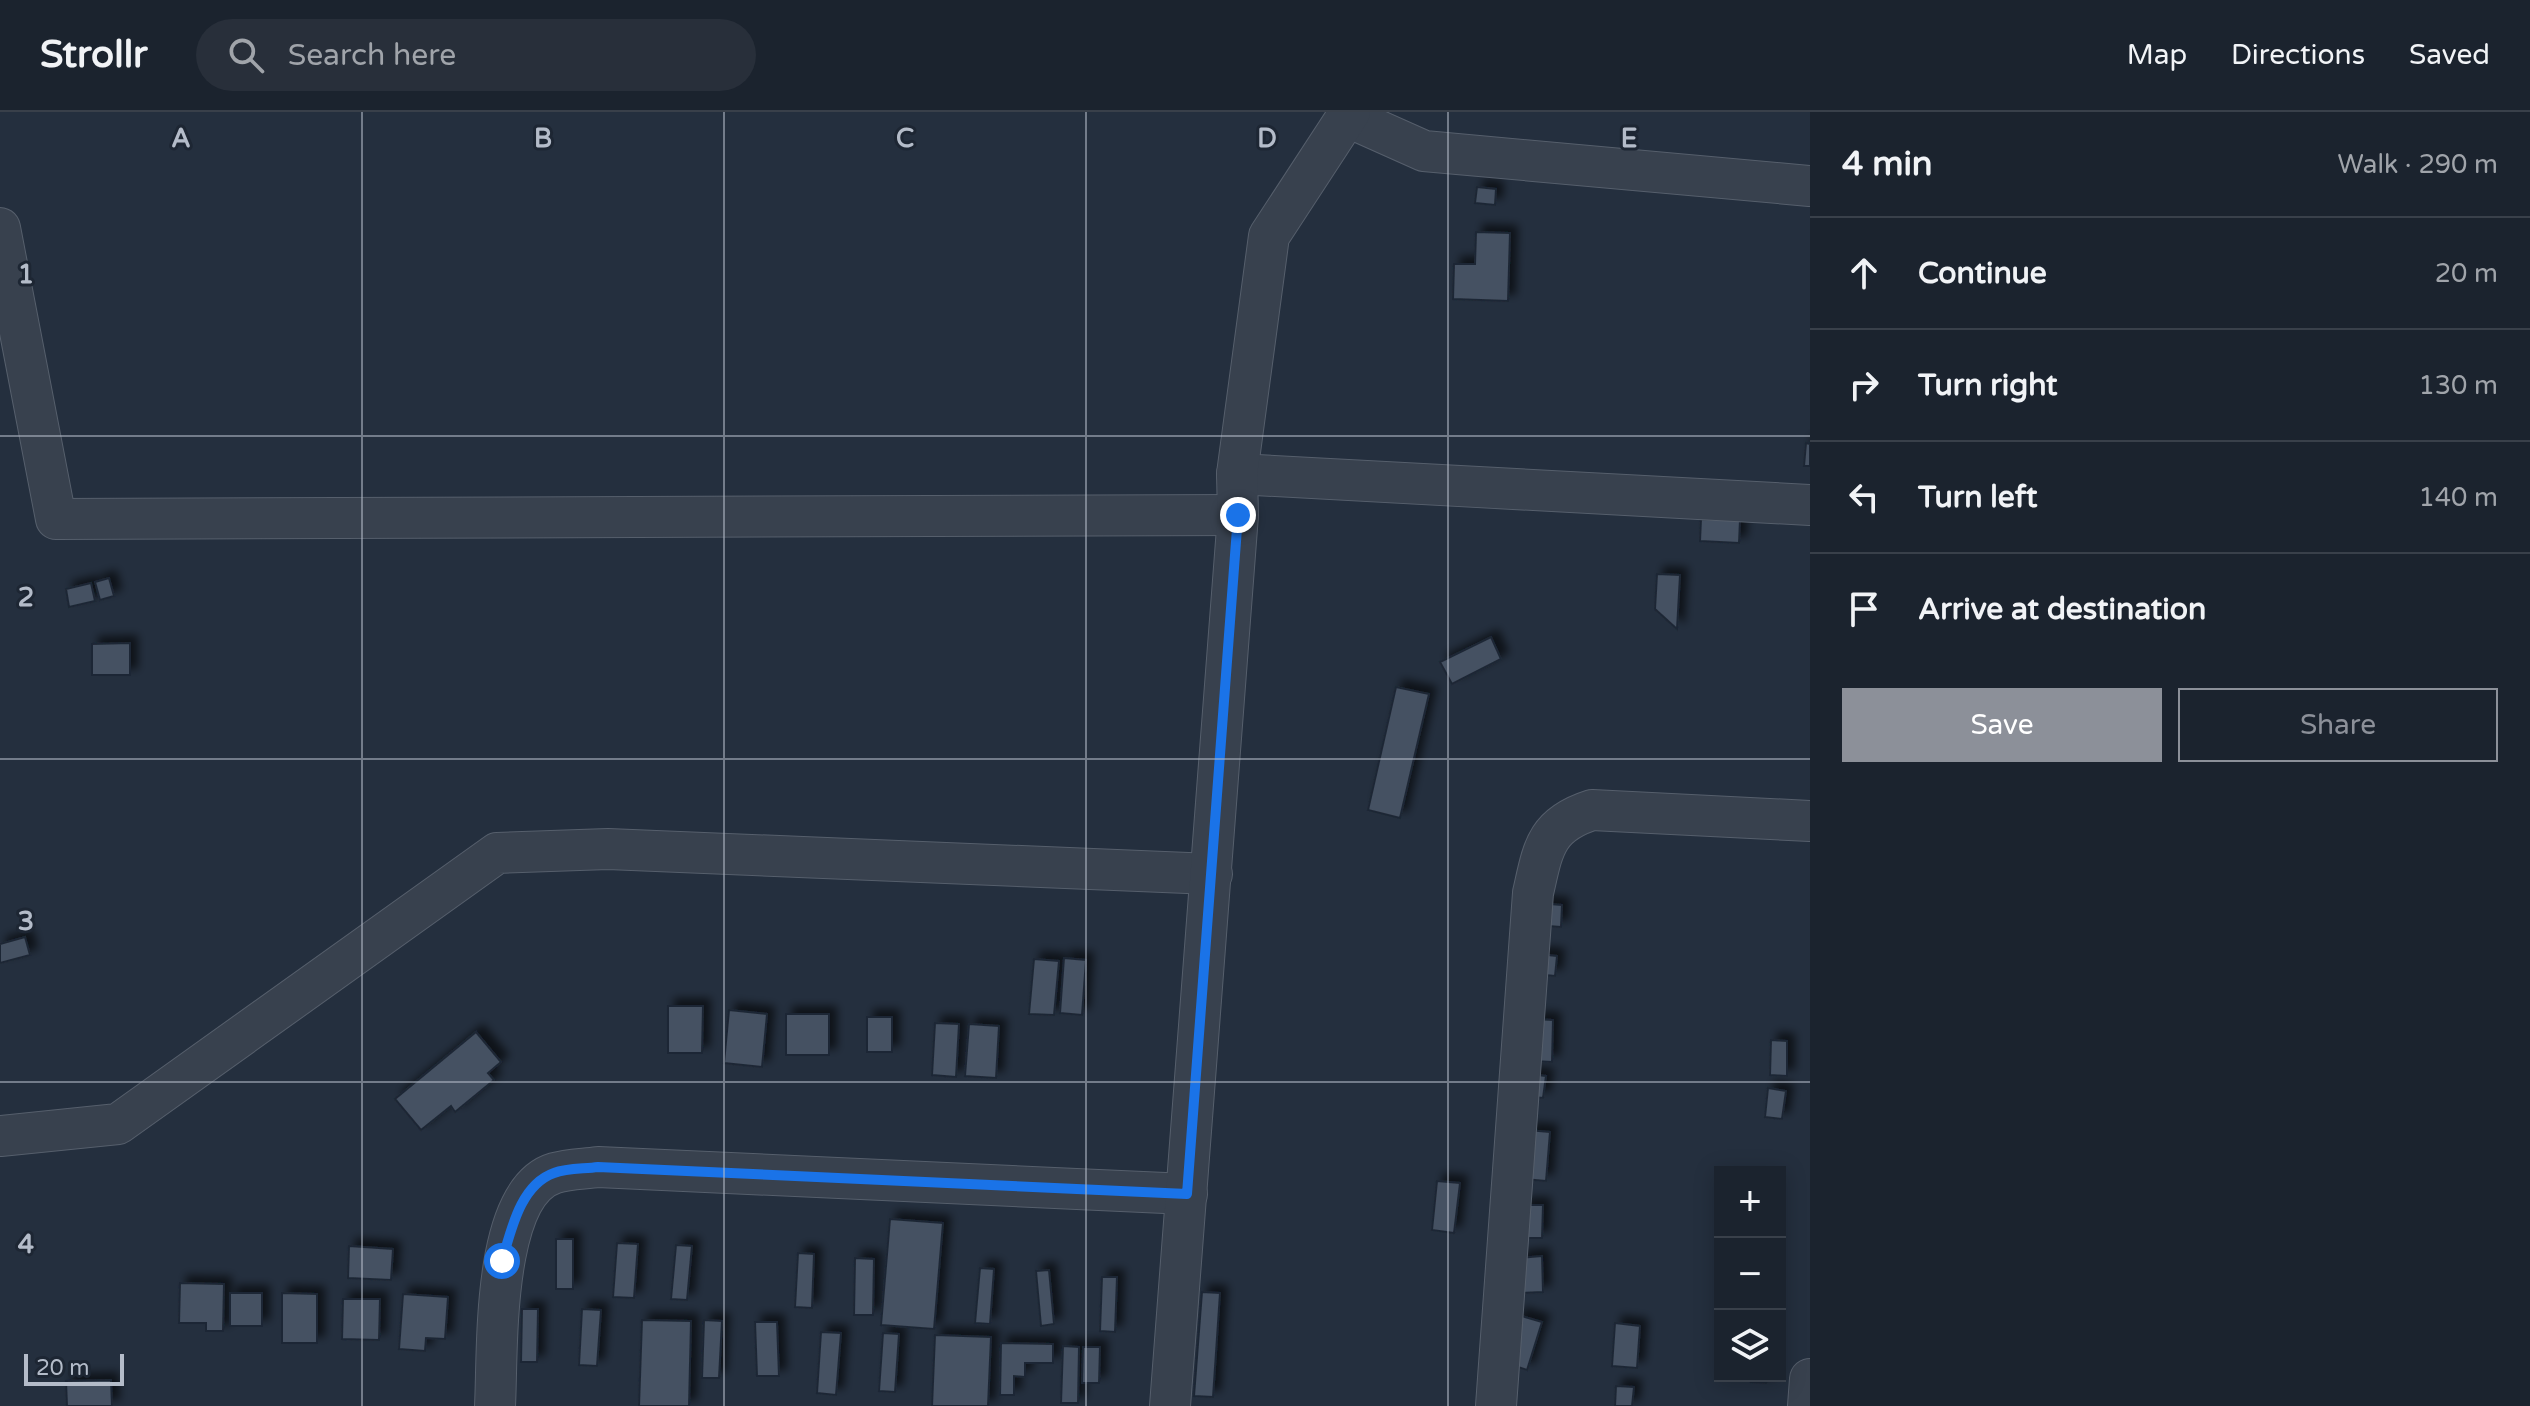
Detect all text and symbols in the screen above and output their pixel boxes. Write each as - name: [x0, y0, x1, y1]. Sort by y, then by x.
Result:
- search box: [196, 19, 756, 91]
- text: Strollr: [40, 32, 148, 78]
- icon: search: [224, 33, 268, 77]
- text: Search here: [288, 37, 456, 74]
- text: Map: [2127, 38, 2187, 72]
- text: Directions: [2231, 38, 2365, 72]
- text: Saved: [2409, 38, 2490, 72]
- text: A: [171, 123, 191, 154]
- text: B: [534, 123, 552, 154]
- text: C: [896, 123, 914, 154]
- text: D: [1257, 123, 1277, 154]
- text: E: [1621, 123, 1637, 154]
- text: 4 min: [1842, 144, 1933, 185]
- text: Walk · 290 m: [2338, 149, 2498, 180]
- icon: ahead: [1842, 251, 1886, 295]
- text: Continue: [1918, 255, 2047, 292]
- text: 20 m: [2435, 258, 2498, 289]
- text: 1: [18, 259, 34, 290]
- icon: right: [1842, 363, 1886, 407]
- text: Turn right: [1918, 367, 2058, 404]
- text: 130 m: [2418, 370, 2498, 401]
- icon: left: [1842, 475, 1886, 519]
- text: Turn left: [1918, 479, 2037, 516]
- text: 140 m: [2418, 482, 2498, 513]
- route end: [1220, 497, 1256, 533]
- text: 2: [18, 582, 34, 613]
- icon: arrive: [1842, 587, 1886, 631]
- text: Arrive at destination: [1918, 591, 2206, 628]
- button: Save: [1842, 688, 2162, 762]
- button: Share: [2178, 688, 2498, 762]
- text: 3: [18, 906, 34, 937]
- map controls: [1714, 1166, 1786, 1382]
- button: +: [1714, 1166, 1786, 1238]
- text: 4: [18, 1229, 34, 1260]
- button: −: [1714, 1238, 1786, 1310]
- route start: [484, 1243, 520, 1279]
- button: layers: [1714, 1310, 1786, 1382]
- scale bar: [24, 1350, 124, 1386]
- text: 20 m: [36, 1355, 90, 1381]

